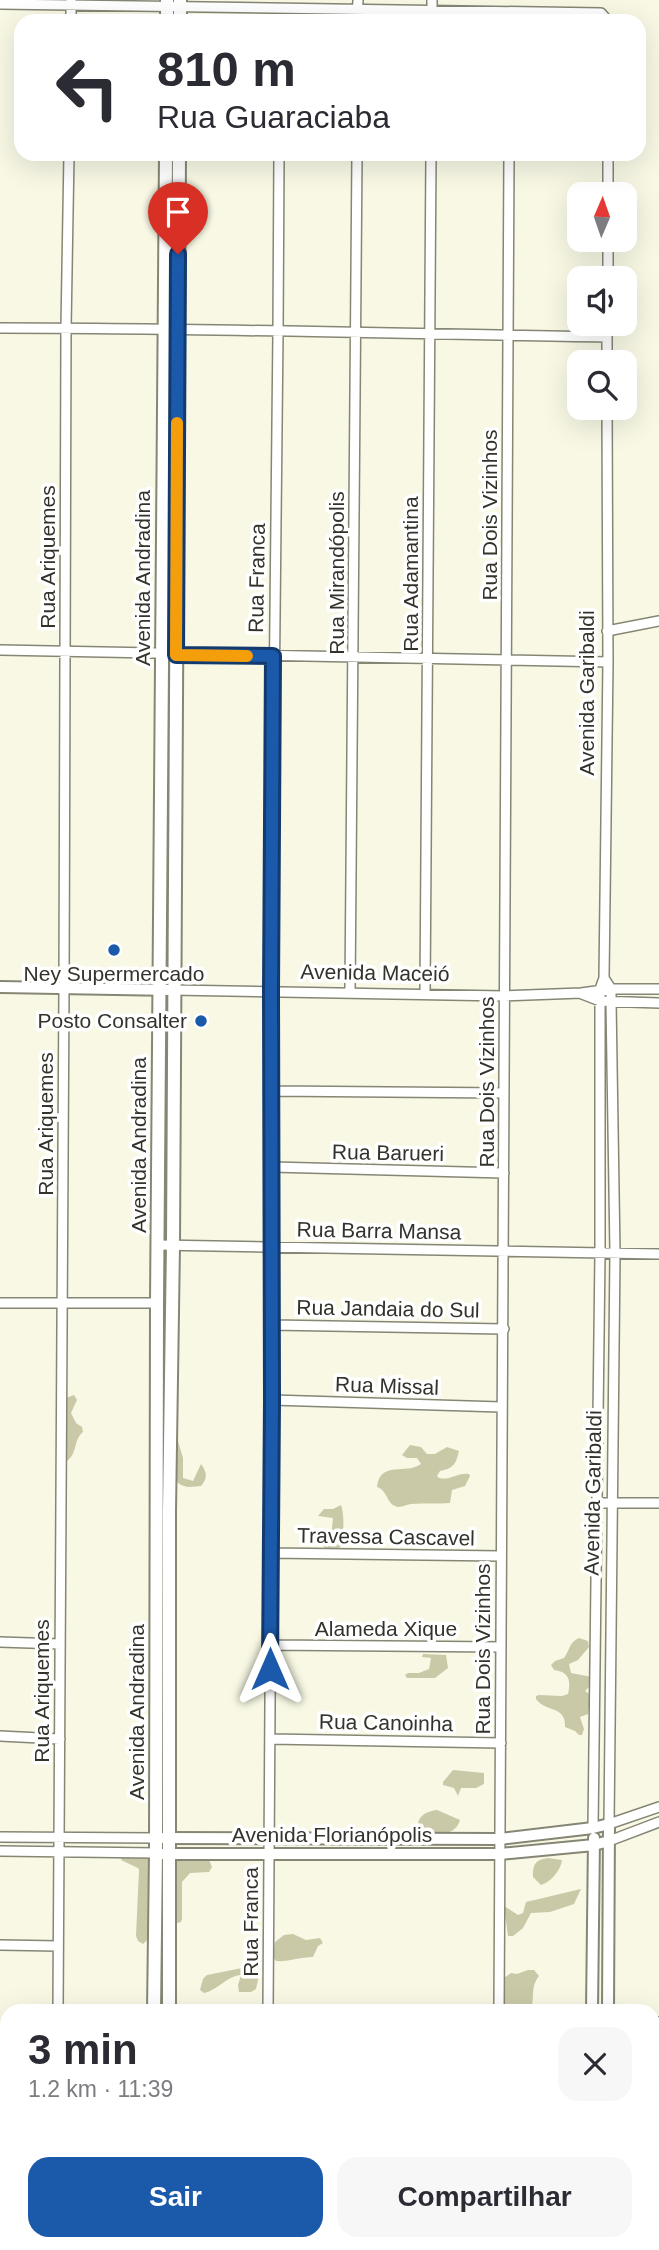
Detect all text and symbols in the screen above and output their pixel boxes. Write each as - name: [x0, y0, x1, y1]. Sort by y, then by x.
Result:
- icon: left: [42, 42, 133, 133]
- text: 810 m: [157, 42, 296, 96]
- text: Rua Guaraciaba: [157, 99, 390, 135]
- pin: [148, 182, 208, 254]
- north arrow: [567, 182, 637, 252]
- map controls: [567, 182, 637, 420]
- icon: arrive: [159, 193, 197, 231]
- button: sound: [567, 266, 637, 336]
- button: search: [567, 350, 637, 420]
- street label: Rua Dois Vizinhos: [478, 429, 501, 601]
- street label: Rua Ariquemes: [36, 485, 59, 629]
- street label: Avenida Andradina: [131, 490, 154, 666]
- street label: Rua Mirandópolis: [325, 491, 348, 655]
- street label: Rua Adamantina: [399, 496, 422, 652]
- street label: Rua Franca: [244, 523, 269, 633]
- street label: Avenida Garibaldi: [575, 610, 598, 776]
- marker: Ney Supermercado: [106, 942, 122, 958]
- street label: Avenida Maceió: [300, 960, 450, 985]
- place label: Ney Supermercado: [24, 962, 204, 985]
- street label: Rua Dois Vizinhos: [475, 996, 498, 1168]
- place label: Posto Consalter: [38, 1009, 187, 1032]
- marker: Posto Consalter: [193, 1013, 209, 1029]
- street label: Rua Ariquemes: [34, 1052, 57, 1196]
- street label: Avenida Andradina: [127, 1057, 150, 1233]
- street label: Rua Barueri: [332, 1140, 444, 1165]
- street label: Rua Barra Mansa: [297, 1218, 462, 1243]
- street label: Rua Jandaia do Sul: [296, 1295, 480, 1322]
- street label: Rua Missal: [335, 1372, 439, 1399]
- street label: Avenida Garibaldi: [580, 1410, 605, 1576]
- street label: Travessa Cascavel: [297, 1523, 475, 1550]
- street label: Rua Dois Vizinhos: [471, 1563, 494, 1735]
- street label: Alameda Xique: [315, 1617, 457, 1640]
- street label: Rua Ariquemes: [30, 1619, 53, 1763]
- street label: Avenida Andradina: [125, 1624, 148, 1800]
- position arrow: [233, 1632, 307, 1706]
- street label: Rua Canoinha: [319, 1710, 454, 1735]
- street label: Avenida Florianópolis: [232, 1823, 432, 1846]
- street label: Rua Franca: [239, 1867, 262, 1977]
- text: 3 min: [28, 2026, 138, 2073]
- button: close: [558, 2027, 632, 2101]
- text: 1.2 km · 11:39: [28, 2076, 173, 2102]
- button: Sair: [28, 2157, 323, 2237]
- button: Compartilhar: [337, 2157, 632, 2237]

